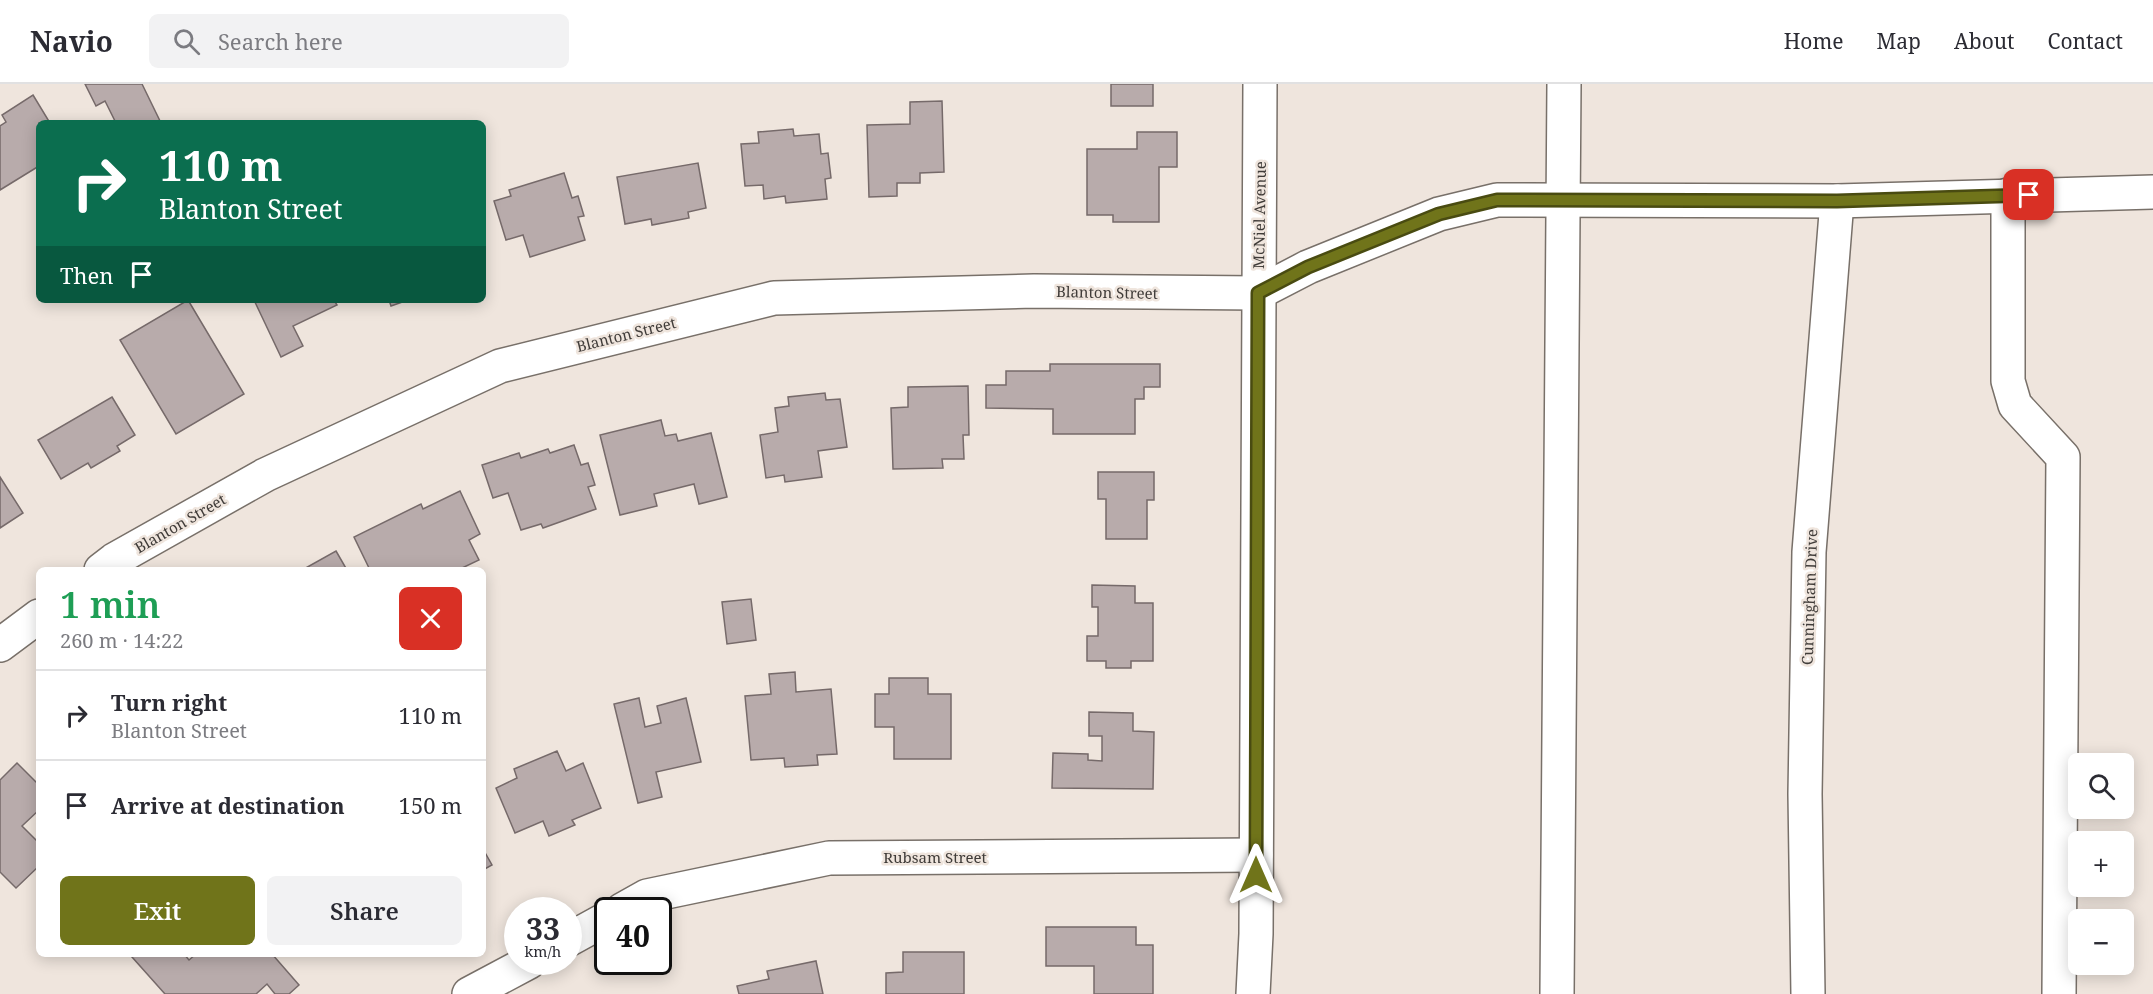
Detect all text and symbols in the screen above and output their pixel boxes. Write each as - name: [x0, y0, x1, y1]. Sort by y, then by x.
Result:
- search box: [149, 14, 569, 68]
- text: Navio: [30, 22, 113, 60]
- icon: search: [170, 25, 203, 58]
- text: Search here: [218, 26, 343, 56]
- text: Home: [1784, 27, 1844, 55]
- text: Map: [1877, 27, 1921, 55]
- text: About: [1954, 27, 2015, 55]
- text: Contact: [2048, 27, 2123, 55]
- text: 110 m: [159, 136, 283, 193]
- icon: right: [60, 144, 138, 222]
- street label: McNiel Avenue: [1248, 161, 1270, 269]
- pin: [2003, 169, 2054, 220]
- icon: arrive: [2012, 178, 2045, 211]
- text: Blanton Street: [159, 190, 342, 227]
- icon: arrive: [125, 258, 158, 291]
- text: Then: [60, 260, 113, 290]
- street label: Blanton Street: [1056, 281, 1158, 303]
- street label: Blanton Street: [574, 312, 678, 356]
- street label: Blanton Street: [131, 489, 229, 557]
- street label: Cunningham Drive: [1797, 529, 1821, 665]
- text: 1 min: [60, 580, 161, 629]
- button: close: [399, 587, 462, 650]
- text: 260 m · 14:22: [60, 627, 183, 654]
- text: Turn right: [111, 687, 227, 717]
- icon: right: [60, 699, 93, 732]
- text: 110 m: [399, 700, 462, 730]
- text: Blanton Street: [111, 717, 247, 744]
- map controls: [2068, 753, 2134, 975]
- button: search: [2068, 753, 2134, 819]
- icon: arrive: [60, 789, 93, 822]
- text: Arrive at destination: [111, 790, 345, 820]
- text: 150 m: [399, 790, 462, 820]
- button: +: [2068, 831, 2134, 897]
- position arrow: [1224, 843, 1288, 907]
- street label: Rubsam Street: [883, 847, 987, 867]
- button: Exit: [60, 876, 255, 945]
- button: Share: [267, 876, 462, 945]
- speed limit sign: 40: [594, 897, 672, 975]
- text: 33: [526, 908, 560, 949]
- button: −: [2068, 909, 2134, 975]
- text: km/h: [525, 941, 561, 961]

